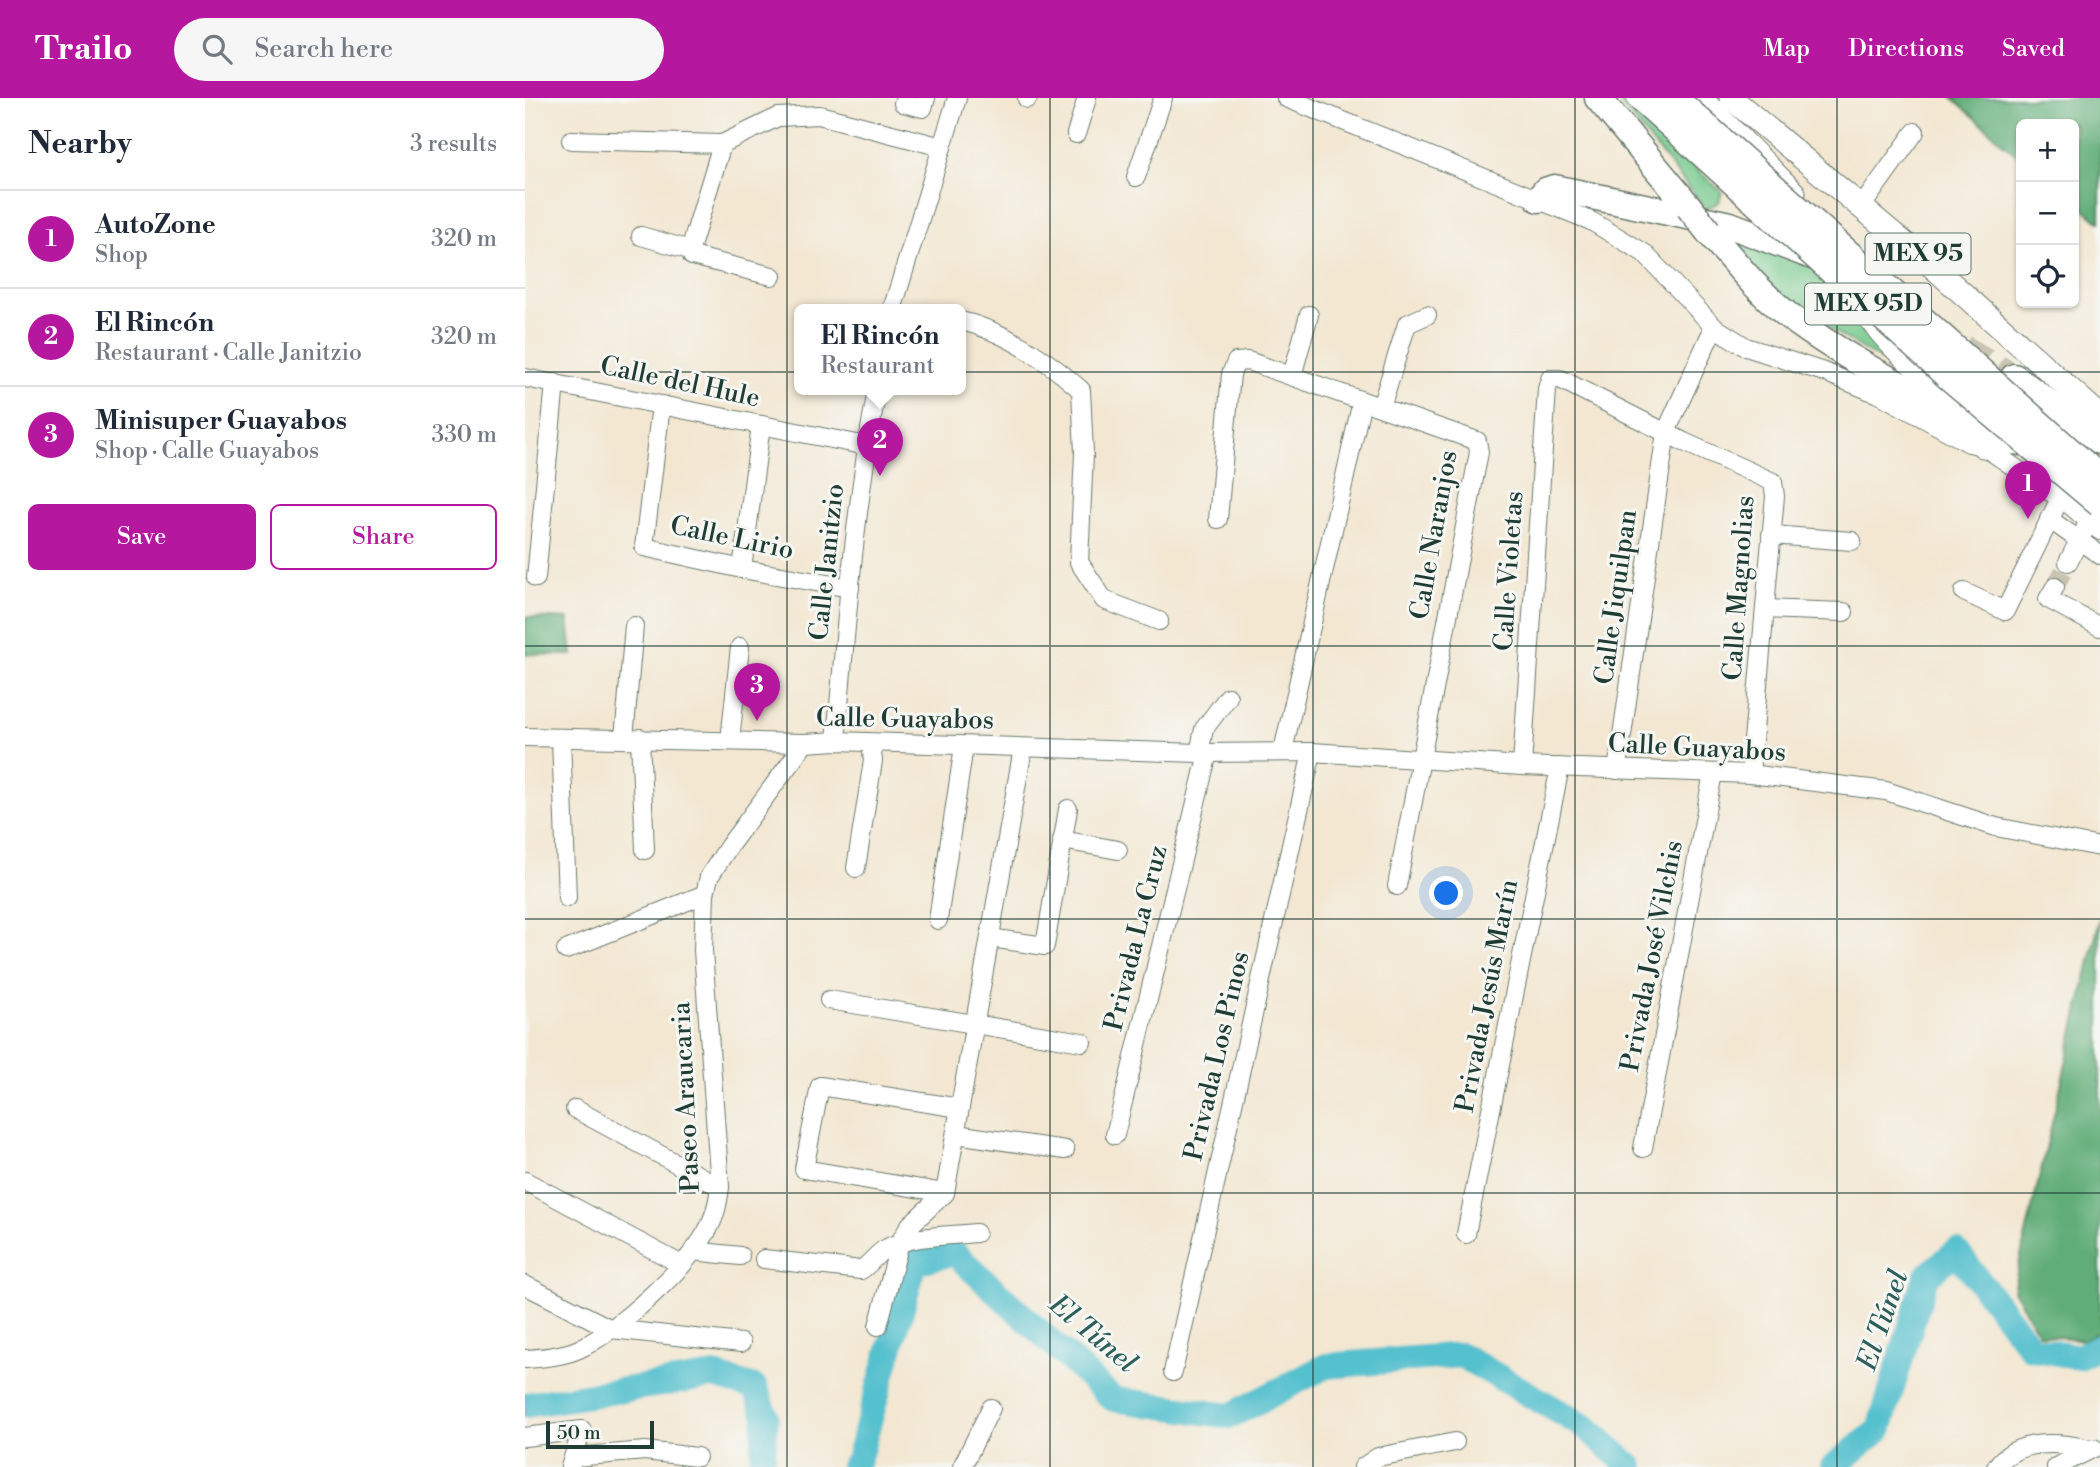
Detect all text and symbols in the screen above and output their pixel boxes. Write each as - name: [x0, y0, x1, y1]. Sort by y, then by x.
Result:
- search box: [174, 18, 664, 81]
- text: Trailo: [35, 29, 132, 70]
- icon: search: [198, 30, 236, 68]
- text: Search here: [254, 33, 393, 65]
- text: Map: [1763, 34, 1810, 64]
- text: Directions: [1848, 34, 1964, 64]
- text: Saved: [2002, 34, 2065, 64]
- map controls: [2016, 119, 2079, 308]
- button: +: [2016, 119, 2079, 182]
- text: Nearby: [28, 125, 132, 163]
- text: 3 results: [410, 130, 497, 158]
- button: −: [2016, 182, 2079, 245]
- text: AutoZone: [95, 209, 216, 241]
- text: 1: [45, 225, 57, 253]
- text: 320 m: [431, 225, 497, 253]
- road number: MEX 95: [1865, 234, 1971, 274]
- text: Shop: [95, 241, 148, 269]
- button: locate: [2016, 245, 2079, 308]
- road number: MEX 95D: [1805, 284, 1931, 324]
- popup: [794, 304, 966, 395]
- text: El Rincón: [95, 307, 214, 339]
- text: El Rincón: [820, 320, 940, 352]
- text: 2: [44, 323, 58, 351]
- text: 320 m: [431, 323, 497, 351]
- text: Restaurant · Calle Janitzio: [95, 339, 362, 367]
- street label: Calle del Hule: [597, 349, 763, 415]
- text: Restaurant: [820, 352, 935, 380]
- text: Minisuper Guayabos: [95, 405, 347, 437]
- pin: 2: [857, 418, 903, 476]
- text: 3: [44, 421, 58, 449]
- text: 330 m: [431, 421, 497, 449]
- text: Shop · Calle Guayabos: [95, 437, 319, 465]
- street label: Calle Naranjos: [1403, 448, 1465, 622]
- pin: 1: [2005, 461, 2051, 519]
- street label: Calle Janitzio: [803, 482, 851, 642]
- street label: Calle Violetas: [1487, 490, 1531, 652]
- street label: Calle Magnolias: [1717, 494, 1761, 682]
- button: Save: [28, 504, 256, 570]
- button: Share: [270, 504, 497, 570]
- street label: Calle Jiquilpan: [1588, 507, 1644, 687]
- street label: Calle Lirio: [667, 509, 797, 567]
- pin: 3: [734, 663, 780, 721]
- street label: Calle Guayabos: [816, 701, 994, 737]
- street label: Calle Guayabos: [1607, 727, 1787, 769]
- street label: Privada José Vilchis: [1614, 838, 1690, 1074]
- street label: Privada La Cruz: [1097, 842, 1175, 1034]
- your location: [1429, 876, 1463, 910]
- street label: Privada Jesús Marín: [1449, 877, 1525, 1115]
- street label: Privada Los Pinos: [1177, 948, 1257, 1164]
- street label: Paseo Araucaria: [665, 1000, 707, 1193]
- water label: El Túnel: [1849, 1265, 1916, 1376]
- water label: El Túnel: [1041, 1286, 1144, 1381]
- scale bar: [546, 1418, 655, 1450]
- text: 50 m: [557, 1421, 601, 1445]

